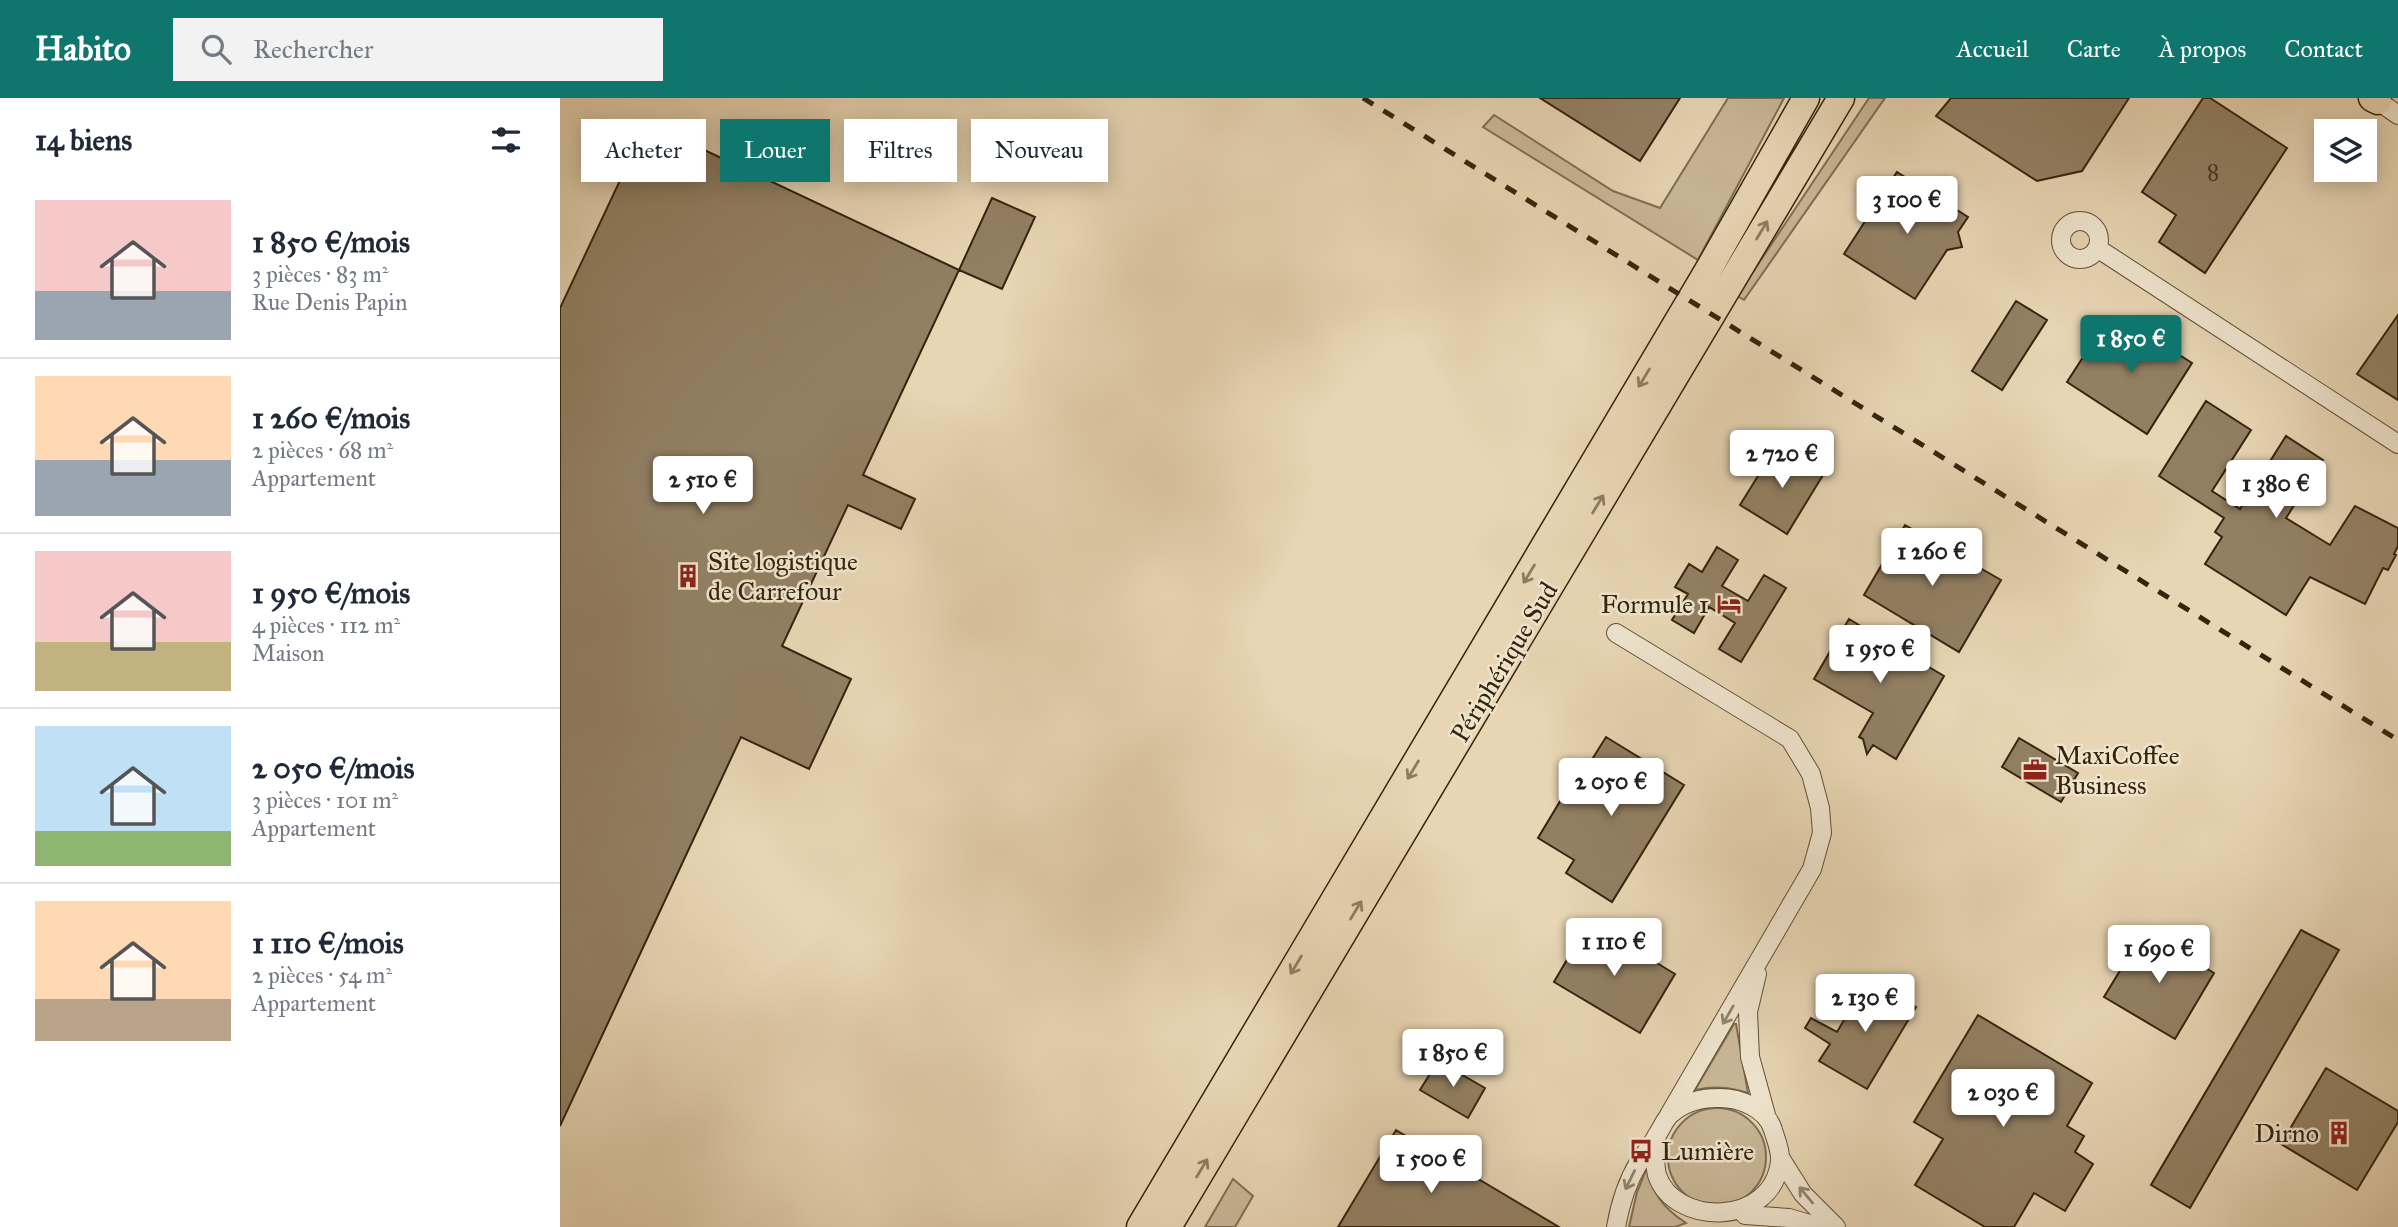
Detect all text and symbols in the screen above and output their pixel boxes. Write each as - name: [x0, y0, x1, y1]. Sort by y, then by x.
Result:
- search box: [173, 18, 663, 81]
- text: Habito: [35, 29, 131, 69]
- icon: search: [197, 30, 235, 68]
- text: Rechercher: [253, 33, 374, 65]
- text: Accueil: [1957, 34, 2029, 64]
- text: Carte: [2067, 34, 2121, 64]
- text: À propos: [2159, 34, 2246, 64]
- text: Contact: [2284, 34, 2363, 64]
- chip: Acheter: [581, 119, 706, 182]
- chip: Louer: [720, 119, 830, 182]
- chip: Filtres: [844, 119, 957, 182]
- chip: Nouveau: [971, 119, 1108, 182]
- map controls: [2314, 119, 2377, 182]
- button: layers: [2314, 119, 2377, 182]
- icon: filters: [487, 121, 525, 159]
- text: 14 biens: [35, 122, 132, 158]
- house number: 8: [2207, 158, 2219, 186]
- pin: 3 100 €: [1842, 176, 1972, 236]
- text: 3 100 €: [1873, 185, 1941, 213]
- one-way arrow: [1755, 220, 1769, 240]
- text: 1 850 €/mois: [252, 224, 410, 260]
- icon: home: [91, 228, 175, 312]
- text: 3 pièces · 83 m²: [252, 260, 388, 288]
- text: Rue Denis Papin: [252, 288, 407, 316]
- pin: 1 850 €: [2066, 316, 2196, 375]
- text: 1 850 €: [2096, 324, 2166, 352]
- one-way arrow: [1637, 367, 1651, 387]
- text: 1 260 €/mois: [252, 400, 410, 436]
- icon: home: [91, 404, 175, 488]
- pin: 2 720 €: [1717, 430, 1847, 490]
- text: 2 pièces · 68 m²: [252, 436, 393, 464]
- text: 2 720 €: [1746, 439, 1818, 467]
- pin: 2 510 €: [638, 456, 768, 516]
- pin: 1 380 €: [2211, 460, 2341, 520]
- text: Appartement: [252, 464, 376, 492]
- text: 2 510 €: [669, 465, 737, 493]
- text: 1 380 €: [2242, 469, 2310, 497]
- one-way arrow: [1591, 494, 1605, 514]
- pin: 1 260 €: [1867, 528, 1997, 588]
- text: 1 260 €: [1897, 537, 1967, 565]
- place label: Site logistique de Carrefour: [708, 545, 858, 607]
- building icon: Site logistique de Carrefour: [674, 562, 702, 590]
- one-way arrow: [1521, 563, 1535, 583]
- text: 1 950 €/mois: [252, 575, 410, 611]
- street label: Périphérique Sud: [1444, 576, 1564, 748]
- icon: home: [91, 579, 175, 663]
- place label: Formule 1: [1600, 588, 1709, 620]
- hotel icon: Formule 1: [1715, 590, 1743, 618]
- text: 4 pièces · 112 m²: [252, 611, 400, 639]
- pin: 1 950 €: [1815, 626, 1945, 685]
- text: 1 950 €: [1845, 634, 1915, 662]
- text: Maison: [252, 639, 324, 667]
- place label: MaxiCoffee Business: [2055, 739, 2180, 801]
- text: 2 050 €/mois: [252, 750, 414, 786]
- icon: home: [91, 754, 175, 838]
- office icon: MaxiCoffee Business: [2021, 756, 2049, 784]
- pin: 2 050 €: [1546, 758, 1676, 818]
- one-way arrow: [1406, 759, 1420, 779]
- text: 2 050 €: [1575, 767, 1647, 795]
- text: 3 pièces · 101 m²: [252, 786, 398, 814]
- text: Appartement: [252, 814, 376, 842]
- one-way arrow: [1349, 900, 1363, 920]
- pin: 1 110 €: [1549, 918, 1679, 978]
- text: 1 110 €/mois: [252, 925, 404, 961]
- pin: 1 690 €: [2094, 926, 2224, 985]
- text: 1 110 €: [1582, 927, 1646, 955]
- icon: home: [91, 929, 175, 1013]
- text: 1 690 €: [2124, 934, 2194, 962]
- one-way arrow: [1289, 954, 1303, 974]
- text: 2 pièces · 54 m²: [252, 961, 392, 989]
- pin: 2 130 €: [1800, 974, 1930, 1034]
- text: 2 130 €: [1832, 983, 1898, 1011]
- text: Appartement: [252, 989, 376, 1017]
- one-way arrow: [1720, 1004, 1734, 1024]
- pin: 1 850 €: [1388, 1030, 1518, 1089]
- text: 1 850 €: [1418, 1038, 1488, 1066]
- pin: 2 030 €: [1938, 1070, 2068, 1129]
- text: 2 030 €: [1967, 1078, 2039, 1106]
- place label: Dirno: [2254, 1117, 2319, 1149]
- building icon: Dirno: [2325, 1119, 2353, 1147]
- place label: Lumière: [1661, 1135, 1754, 1167]
- pin: 1 500 €: [1366, 1136, 1496, 1195]
- bus stop icon: Lumière: [1627, 1137, 1655, 1165]
- text: 1 500 €: [1396, 1144, 1466, 1172]
- one-way arrow: [1195, 1159, 1209, 1179]
- one-way arrow: [1623, 1169, 1637, 1190]
- one-way arrow: [1798, 1187, 1813, 1205]

